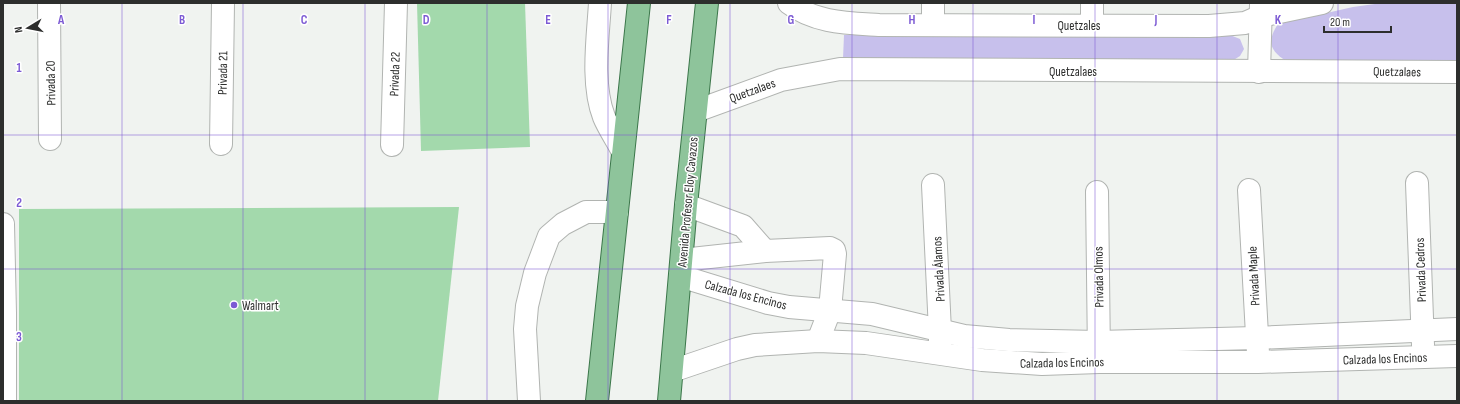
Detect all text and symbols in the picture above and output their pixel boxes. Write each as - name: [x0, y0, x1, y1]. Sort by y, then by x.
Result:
- north arrow: [8, 8, 48, 48]
- scale bar: [1324, 8, 1391, 34]
- text: A: [57, 12, 65, 28]
- text: B: [179, 12, 185, 28]
- text: C: [301, 12, 308, 28]
- text: D: [423, 12, 430, 28]
- text: E: [545, 12, 551, 28]
- text: F: [666, 12, 672, 28]
- text: G: [788, 12, 795, 28]
- text: H: [909, 12, 916, 28]
- text: I: [1033, 12, 1036, 28]
- text: J: [1154, 12, 1158, 28]
- text: K: [1275, 12, 1282, 28]
- text: 20 m: [1330, 15, 1350, 30]
- street label: Quetzales: [1057, 18, 1101, 34]
- text: N: [12, 26, 26, 34]
- street label: Privada 21: [215, 50, 231, 95]
- street label: Privada 22: [386, 51, 404, 97]
- text: 1: [16, 60, 22, 76]
- street label: Privada 20: [43, 60, 59, 106]
- street label: Quetzalaes: [1049, 64, 1097, 80]
- street label: Quetzalaes: [1373, 64, 1421, 80]
- street label: Quetzalaes: [727, 75, 778, 107]
- street label: Avenida Profesor Eloy Cavazos: [674, 136, 702, 269]
- text: 2: [16, 195, 22, 211]
- street label: Privada Álamos: [929, 235, 949, 302]
- street label: Privada Cedros: [1412, 237, 1430, 302]
- street label: Privada Olmos: [1090, 246, 1108, 308]
- street label: Privada Maple: [1244, 246, 1264, 306]
- street label: Calzada los Encinos: [703, 276, 789, 314]
- place label: Walmart: [242, 298, 279, 314]
- marker: Walmart: [229, 300, 239, 310]
- text: 3: [16, 329, 22, 345]
- street label: Calzada los Encinos: [1343, 350, 1428, 368]
- street label: Calzada los Encinos: [1020, 354, 1105, 372]

